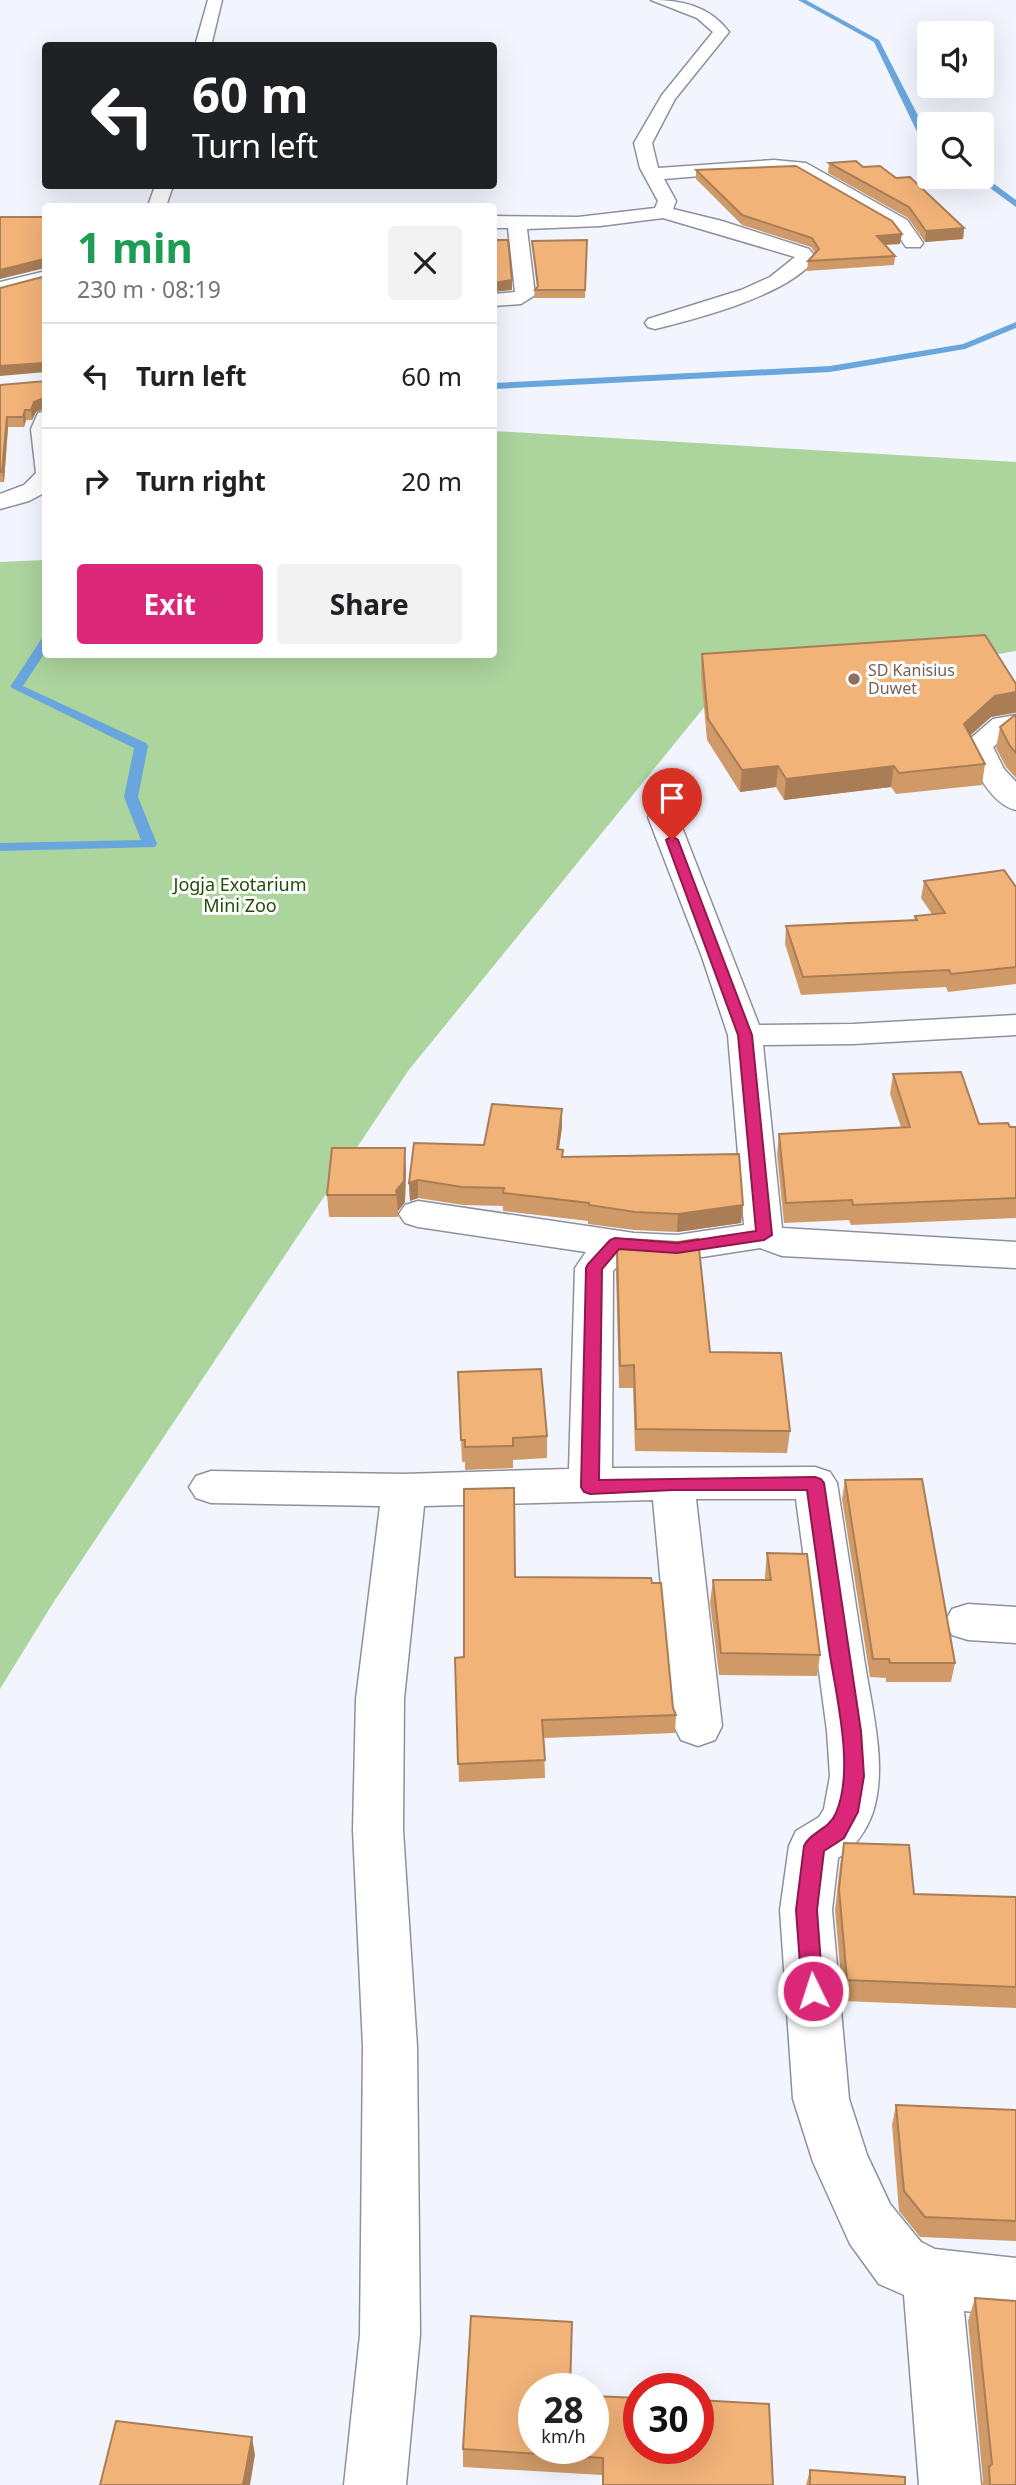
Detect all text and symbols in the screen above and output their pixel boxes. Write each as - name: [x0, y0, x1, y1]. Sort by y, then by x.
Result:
- map controls: [917, 21, 994, 189]
- button: sound: [917, 21, 994, 98]
- text: 60 m: [192, 61, 309, 127]
- icon: left: [77, 70, 168, 161]
- button: search: [917, 112, 994, 189]
- text: Turn left: [192, 124, 318, 167]
- text: 1 min: [77, 218, 193, 275]
- button: close: [388, 226, 462, 300]
- text: 230 m · 08:19: [77, 273, 221, 305]
- icon: left: [77, 357, 115, 395]
- text: Turn left: [136, 358, 247, 394]
- text: 60 m: [401, 358, 462, 394]
- icon: right: [77, 462, 115, 500]
- text: Turn right: [136, 463, 266, 499]
- text: 20 m: [401, 463, 462, 499]
- button: Exit: [77, 564, 263, 644]
- button: Share: [277, 564, 462, 644]
- place label: SD Kanisius Duwet: [868, 659, 955, 699]
- marker: SD Kanisius Duwet: [846, 671, 862, 687]
- pin: [642, 768, 702, 840]
- icon: arrive: [653, 779, 691, 817]
- park label: Jogja Exotarium Mini Zoo: [172, 872, 306, 917]
- position arrow: [776, 1954, 850, 2028]
- speed limit sign: 30: [623, 2373, 714, 2464]
- text: 28: [543, 2386, 584, 2433]
- text: km/h: [541, 2424, 586, 2448]

